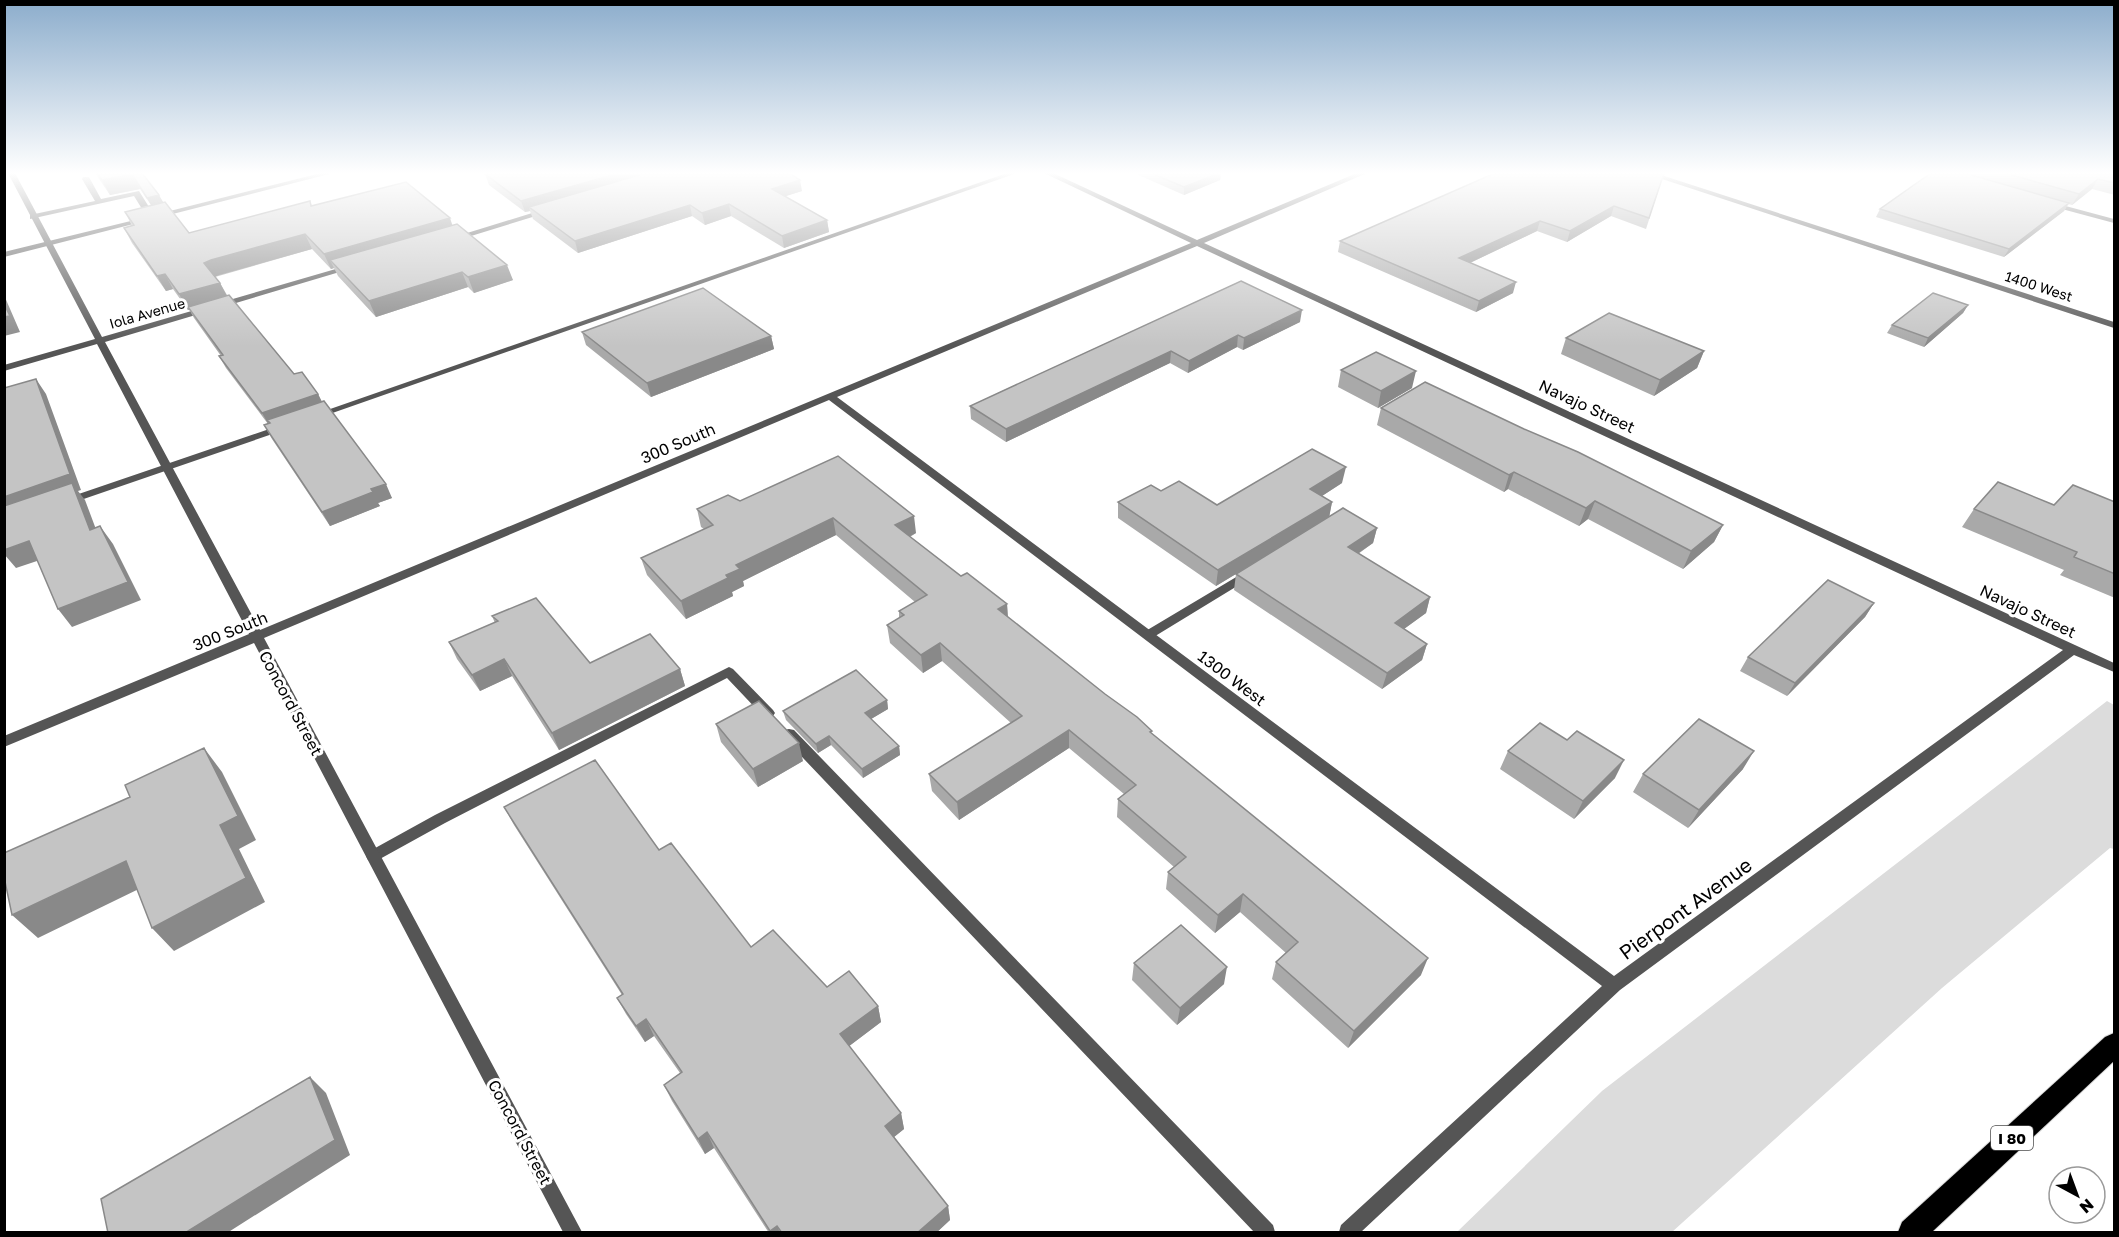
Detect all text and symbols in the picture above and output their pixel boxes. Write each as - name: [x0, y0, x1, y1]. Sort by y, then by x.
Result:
- street label: 1400 West: [2003, 267, 2075, 305]
- street label: Iola Avenue: [107, 294, 187, 332]
- street label: Navajo Street: [1536, 375, 1638, 437]
- street label: 300 South: [638, 418, 718, 468]
- street label: Navajo Street: [1977, 580, 2079, 642]
- street label: 300 South: [190, 607, 270, 655]
- street label: 1300 West: [1194, 646, 1270, 710]
- street label: Concord Street: [255, 647, 327, 759]
- street label: Pierpont Avenue: [1614, 852, 1756, 964]
- street label: Concord Street: [484, 1076, 556, 1188]
- road number: I 80: [1991, 1126, 2033, 1150]
- north arrow: [2047, 1165, 2107, 1225]
- text: N: [2076, 1195, 2098, 1218]

